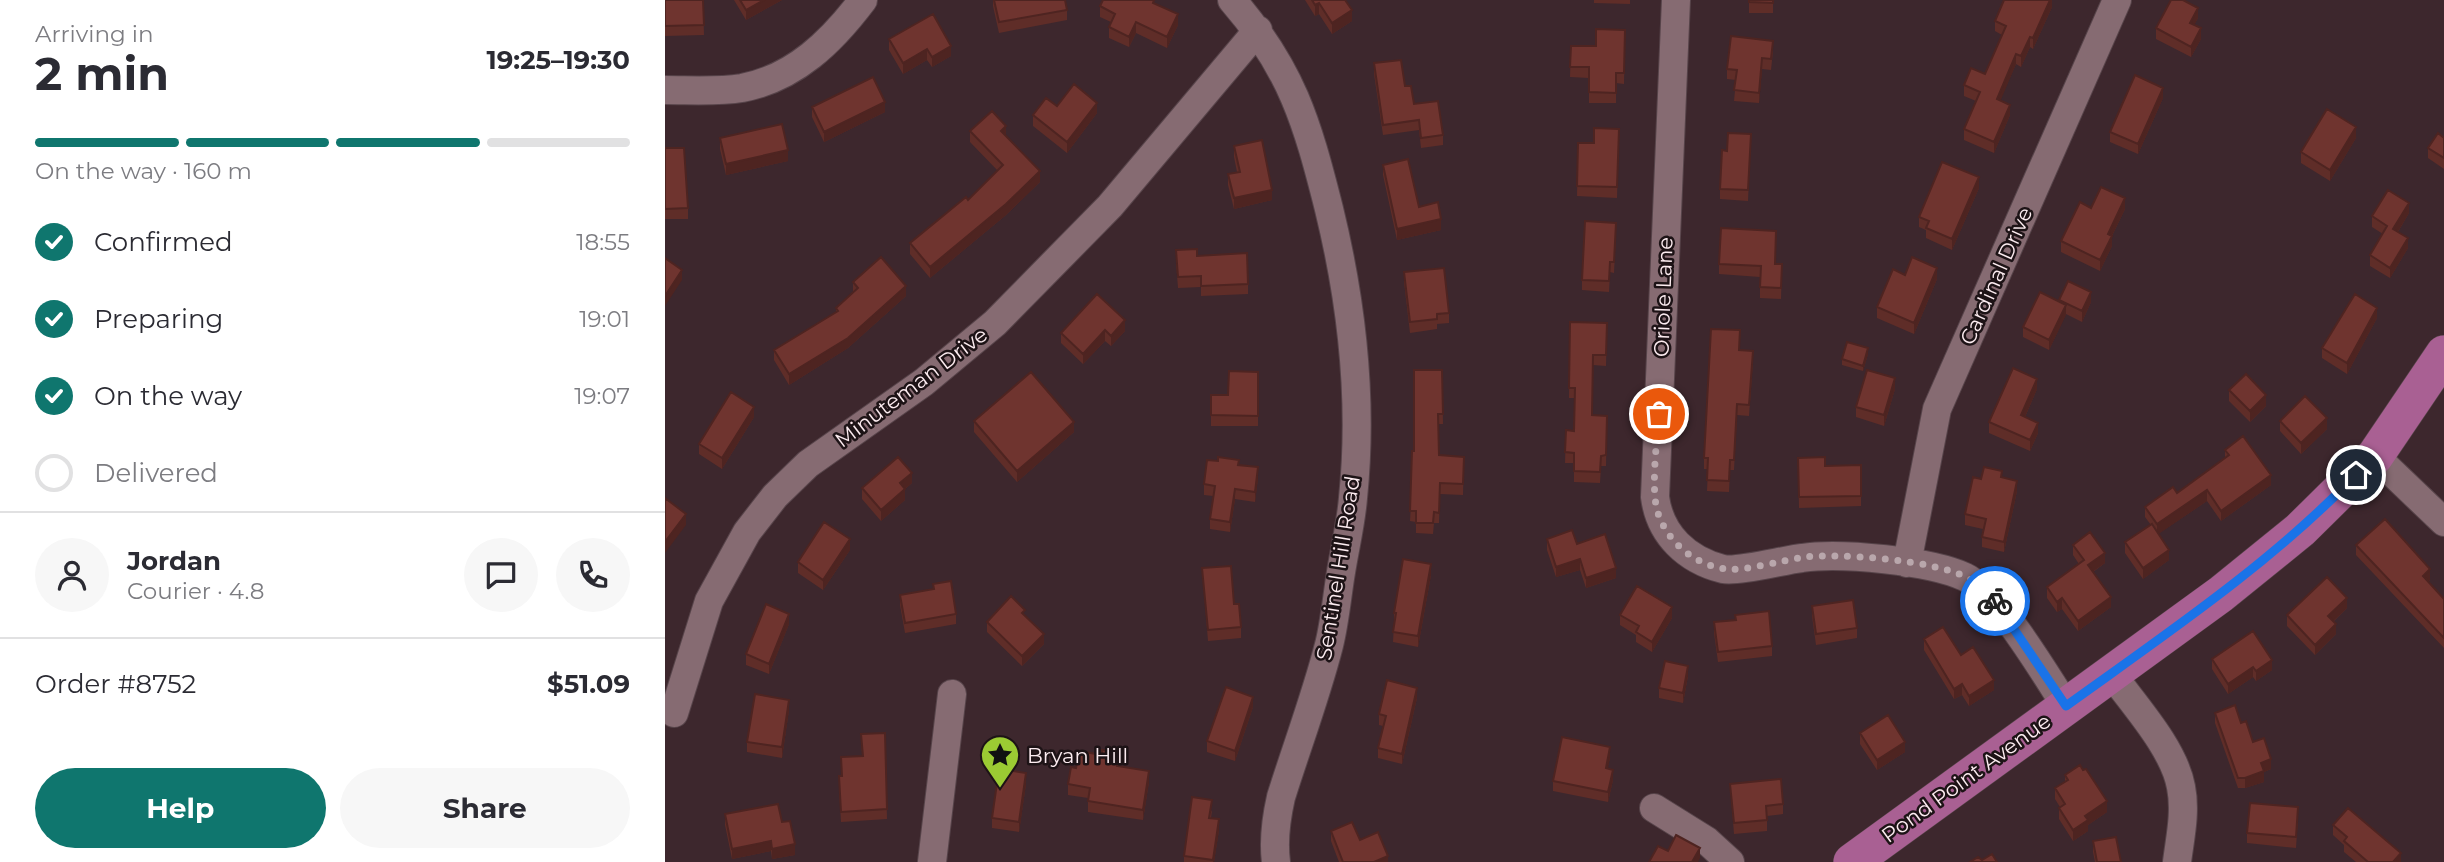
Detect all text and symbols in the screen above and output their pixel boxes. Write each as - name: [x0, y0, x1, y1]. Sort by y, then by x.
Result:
- text: Arriving in: [35, 20, 154, 48]
- text: 19:25–19:30: [487, 44, 630, 76]
- text: 2 min: [35, 45, 169, 102]
- text: On the way · 160 m: [35, 157, 252, 185]
- street label: Cardinal Drive: [1955, 203, 2037, 349]
- icon: check: [35, 223, 73, 261]
- text: Confirmed: [94, 226, 233, 258]
- text: 18:55: [576, 228, 630, 256]
- street label: Oriole Lane: [1648, 237, 1678, 357]
- icon: check: [35, 300, 73, 338]
- text: Preparing: [94, 303, 223, 335]
- text: 19:01: [579, 305, 630, 333]
- street label: Minuteman Drive: [830, 322, 992, 452]
- icon: check: [35, 377, 73, 415]
- text: On the way: [94, 380, 242, 412]
- text: 19:07: [574, 382, 630, 410]
- pin: [1629, 384, 1689, 444]
- icon: bag: [1640, 395, 1678, 433]
- pin: [2326, 445, 2386, 505]
- icon: home: [2337, 456, 2375, 494]
- text: Delivered: [94, 457, 218, 489]
- street label: Sentinel Hill Road: [1311, 474, 1365, 662]
- button: person: [35, 538, 109, 612]
- button: chat: [464, 538, 538, 612]
- button: phone: [556, 538, 630, 612]
- text: Jordan: [127, 545, 221, 577]
- courier: [1960, 566, 2030, 636]
- text: Courier · 4.8: [127, 577, 264, 605]
- icon: bike: [1976, 582, 2014, 620]
- text: Order #8752: [35, 668, 196, 700]
- text: $51.09: [547, 668, 630, 700]
- street label: Pond Point Avenue: [1877, 708, 2055, 848]
- place icon: Bryan Hill: [979, 734, 1021, 789]
- place label: Bryan Hill: [1027, 743, 1128, 768]
- button: Help: [35, 768, 326, 848]
- button: Share: [340, 768, 630, 848]

